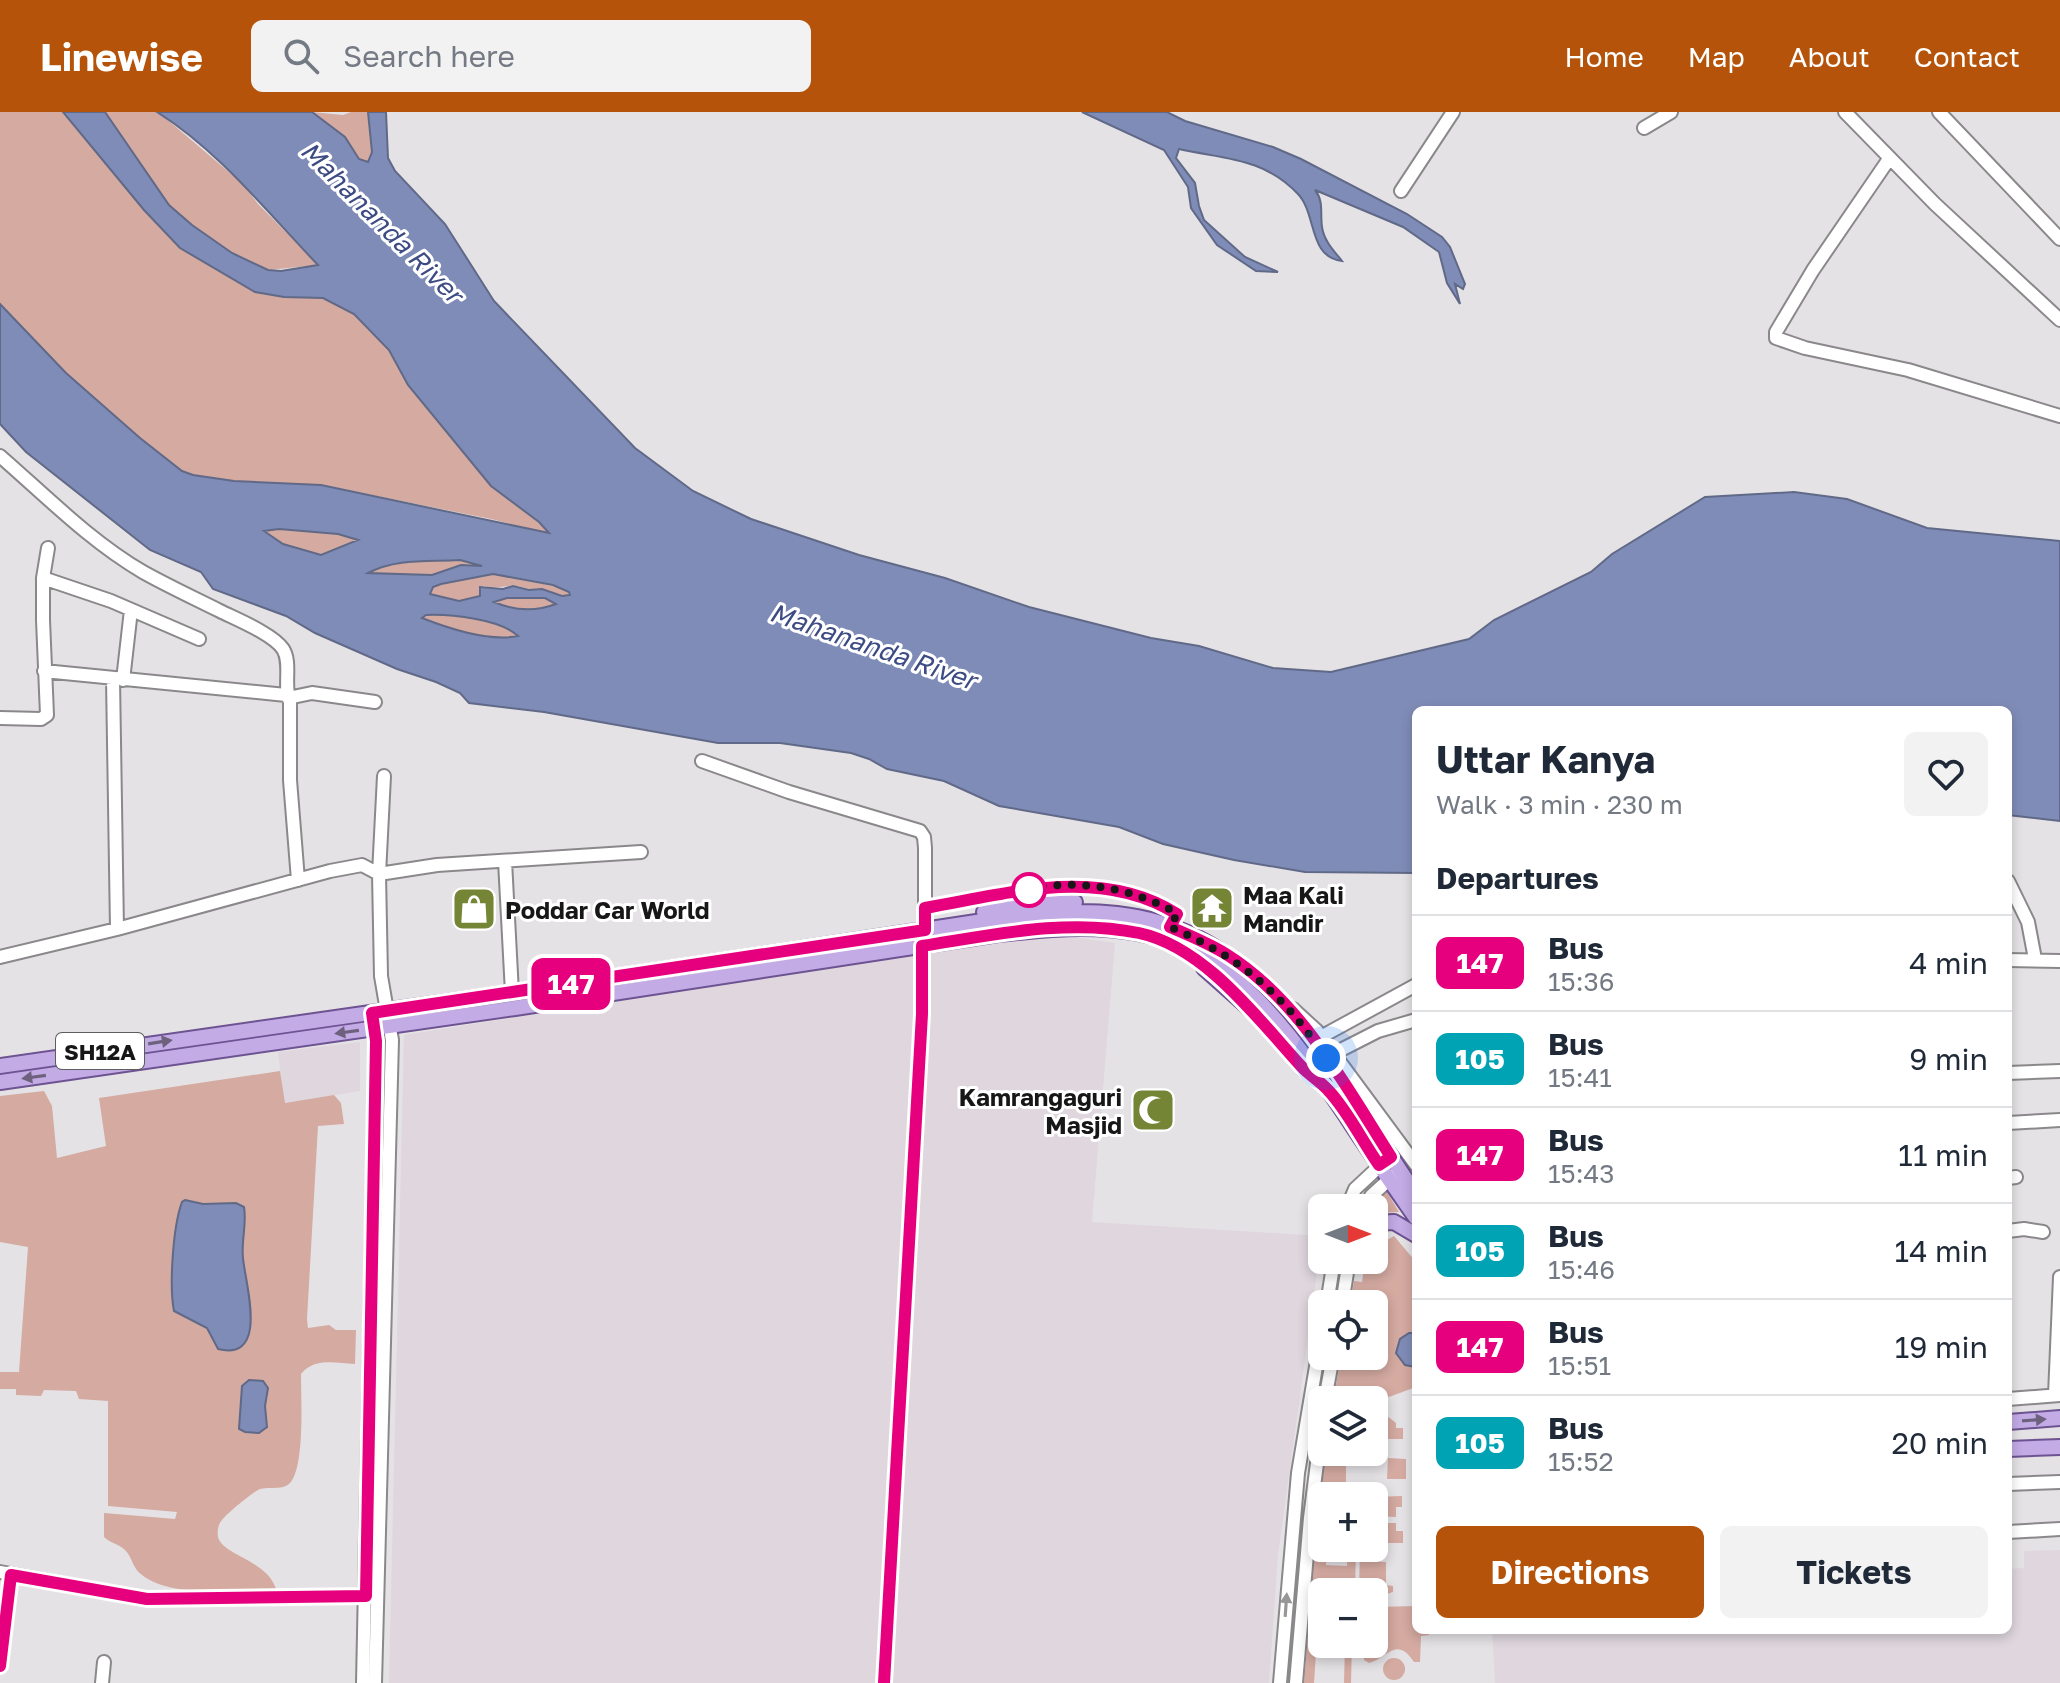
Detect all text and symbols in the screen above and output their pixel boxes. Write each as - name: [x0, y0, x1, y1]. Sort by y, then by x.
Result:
- search box: [251, 20, 811, 92]
- text: Linewise: [40, 34, 203, 79]
- icon: search: [279, 34, 323, 78]
- text: Search here: [343, 38, 515, 74]
- text: Home: [1565, 40, 1644, 73]
- text: Map: [1688, 40, 1745, 73]
- text: About: [1789, 40, 1870, 73]
- text: Contact: [1914, 40, 2020, 73]
- water label: Mahananda River: [295, 135, 472, 312]
- water label: Mahananda River: [766, 596, 984, 697]
- button: heart: [1904, 732, 1988, 816]
- text: Uttar Kanya: [1436, 736, 1655, 781]
- text: Walk · 3 min · 230 m: [1436, 789, 1683, 820]
- text: Departures: [1436, 860, 1599, 896]
- unlabelled marker: [1012, 873, 1046, 907]
- place label: Maa Kali Mandir: [1243, 880, 1344, 937]
- temple icon: Maa Kali Mandir: [1188, 884, 1236, 932]
- shop icon: Poddar Car World: [450, 885, 498, 933]
- place label: Poddar Car World: [505, 895, 710, 924]
- text: Bus: [1548, 930, 1604, 966]
- text: 4 min: [1909, 945, 1988, 981]
- text: 147: [1456, 946, 1504, 979]
- line badge: 147: [525, 958, 617, 1010]
- text: 15:36: [1548, 966, 1614, 997]
- text: 147: [547, 967, 595, 1000]
- one-way arrow: [334, 1026, 359, 1039]
- text: Bus: [1548, 1026, 1604, 1062]
- road number: SH12A: [56, 1033, 144, 1069]
- one-way arrow: [148, 1035, 173, 1048]
- your location: [1306, 1038, 1346, 1078]
- text: 9 min: [1909, 1041, 1988, 1077]
- text: 105: [1455, 1042, 1505, 1075]
- text: 15:41: [1548, 1062, 1612, 1093]
- one-way arrow: [21, 1071, 46, 1084]
- place label: Kamrangaguri Masjid: [959, 1082, 1122, 1139]
- mosque icon: Kamrangaguri Masjid: [1129, 1086, 1177, 1134]
- text: Bus: [1548, 1122, 1604, 1158]
- text: 11 min: [1898, 1137, 1988, 1173]
- text: 147: [1456, 1138, 1504, 1171]
- text: 15:43: [1548, 1158, 1615, 1189]
- north arrow: [1308, 1194, 1388, 1274]
- map controls: [1308, 1194, 1388, 1658]
- text: Bus: [1548, 1218, 1604, 1254]
- text: 14 min: [1895, 1233, 1988, 1269]
- text: 105: [1455, 1234, 1505, 1267]
- text: 15:46: [1548, 1254, 1615, 1285]
- button: locate: [1308, 1290, 1388, 1370]
- text: Bus: [1548, 1314, 1604, 1350]
- text: 19 min: [1895, 1329, 1988, 1365]
- text: 147: [1456, 1330, 1504, 1363]
- text: 15:51: [1548, 1350, 1611, 1381]
- button: layers: [1308, 1386, 1388, 1466]
- text: Bus: [1548, 1410, 1604, 1446]
- one-way arrow: [2022, 1413, 2047, 1426]
- text: 20 min: [1891, 1425, 1988, 1461]
- text: 105: [1455, 1426, 1505, 1459]
- text: 15:52: [1548, 1446, 1614, 1477]
- button: +: [1308, 1482, 1388, 1562]
- button: Directions: [1436, 1526, 1704, 1618]
- button: Tickets: [1720, 1526, 1988, 1618]
- button: −: [1308, 1578, 1388, 1658]
- one-way arrow: [1280, 1592, 1293, 1617]

